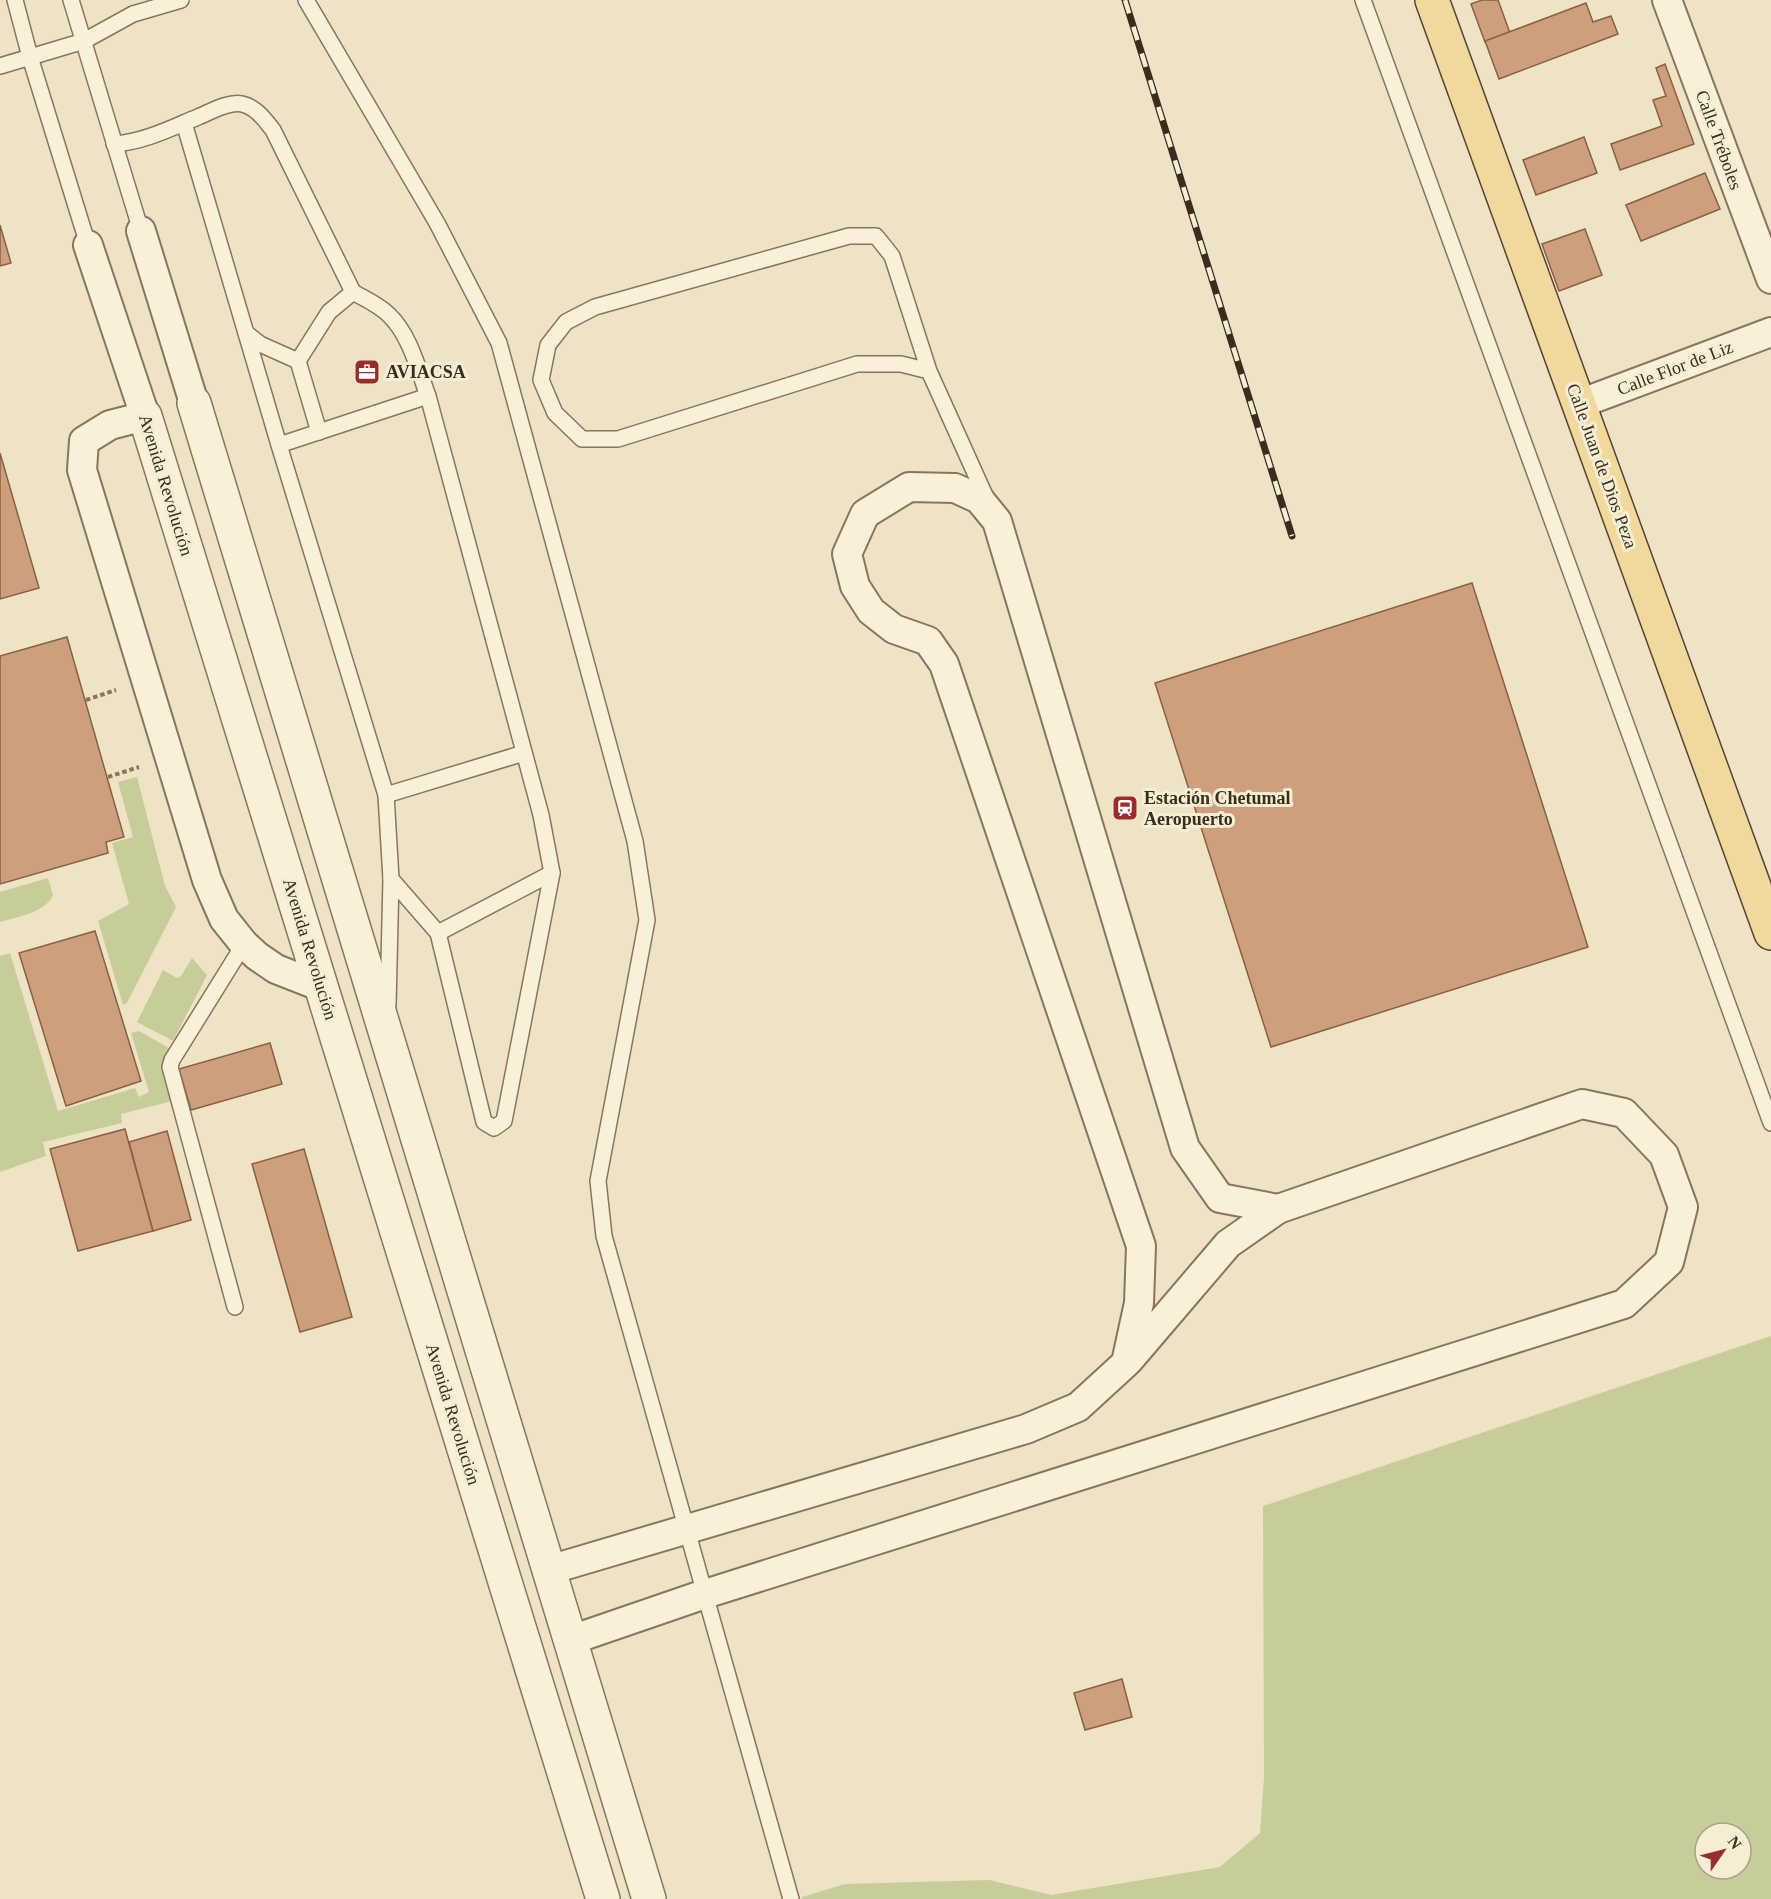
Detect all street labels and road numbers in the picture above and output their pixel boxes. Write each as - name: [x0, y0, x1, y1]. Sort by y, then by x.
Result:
- street label: Calle Tréboles: [1692, 87, 1746, 193]
- street label: Calle Flor de Liz: [1614, 337, 1736, 399]
- street label: Calle Juan de Dios Peza: [1563, 381, 1641, 551]
- street label: Avenida Revolución: [135, 412, 197, 558]
- street label: Avenida Revolución: [279, 876, 341, 1022]
- street label: Avenida Revolución: [422, 1341, 484, 1487]

